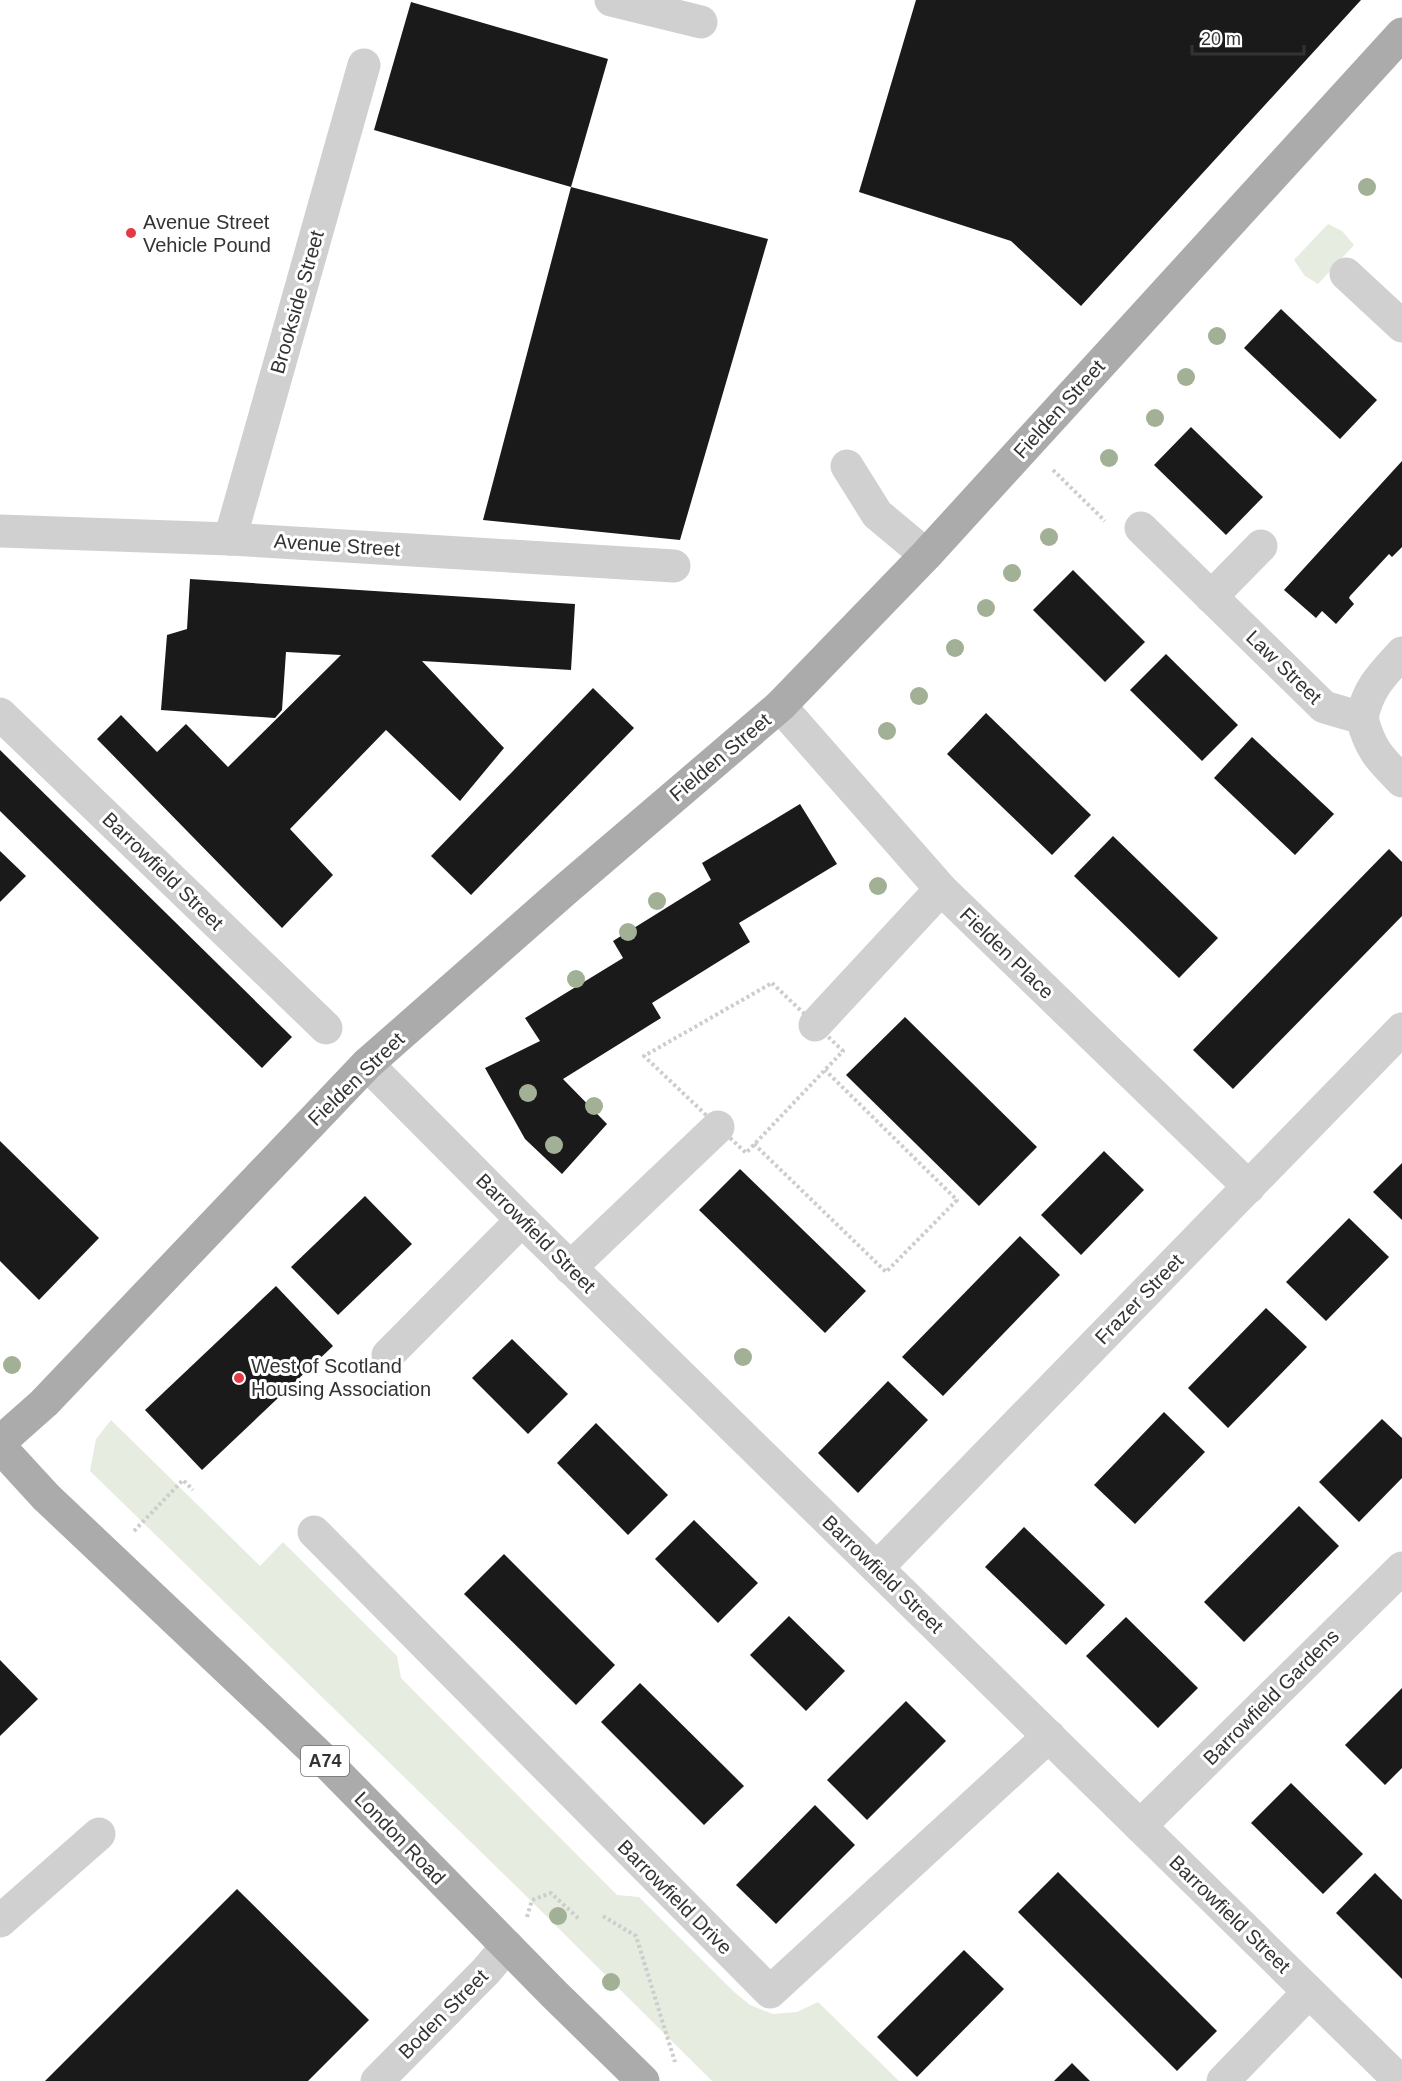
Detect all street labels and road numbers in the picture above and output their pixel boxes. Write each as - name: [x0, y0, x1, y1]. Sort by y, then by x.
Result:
- street label: Brookside Street: [266, 227, 328, 376]
- street label: Fielden Street: [1009, 355, 1109, 463]
- street label: Avenue Street: [273, 530, 401, 560]
- street label: Law Street: [1242, 626, 1326, 708]
- street label: Fielden Street: [665, 708, 775, 805]
- street label: Barrowfield Street: [98, 808, 228, 934]
- street label: Fielden Place: [956, 903, 1058, 1003]
- street label: Fielden Street: [304, 1028, 409, 1130]
- street label: Barrowfield Street: [472, 1169, 600, 1297]
- street label: Frazer Street: [1091, 1249, 1188, 1349]
- street label: Barrowfield Street: [818, 1511, 948, 1637]
- street label: Barrowfield Gardens: [1199, 1625, 1343, 1769]
- road number: A74: [301, 1746, 349, 1776]
- street label: London Road: [350, 1787, 450, 1889]
- street label: Barrowfield Drive: [613, 1835, 737, 1959]
- street label: Barrowfield Street: [1165, 1851, 1295, 1977]
- street label: Boden Street: [394, 1965, 492, 2063]

